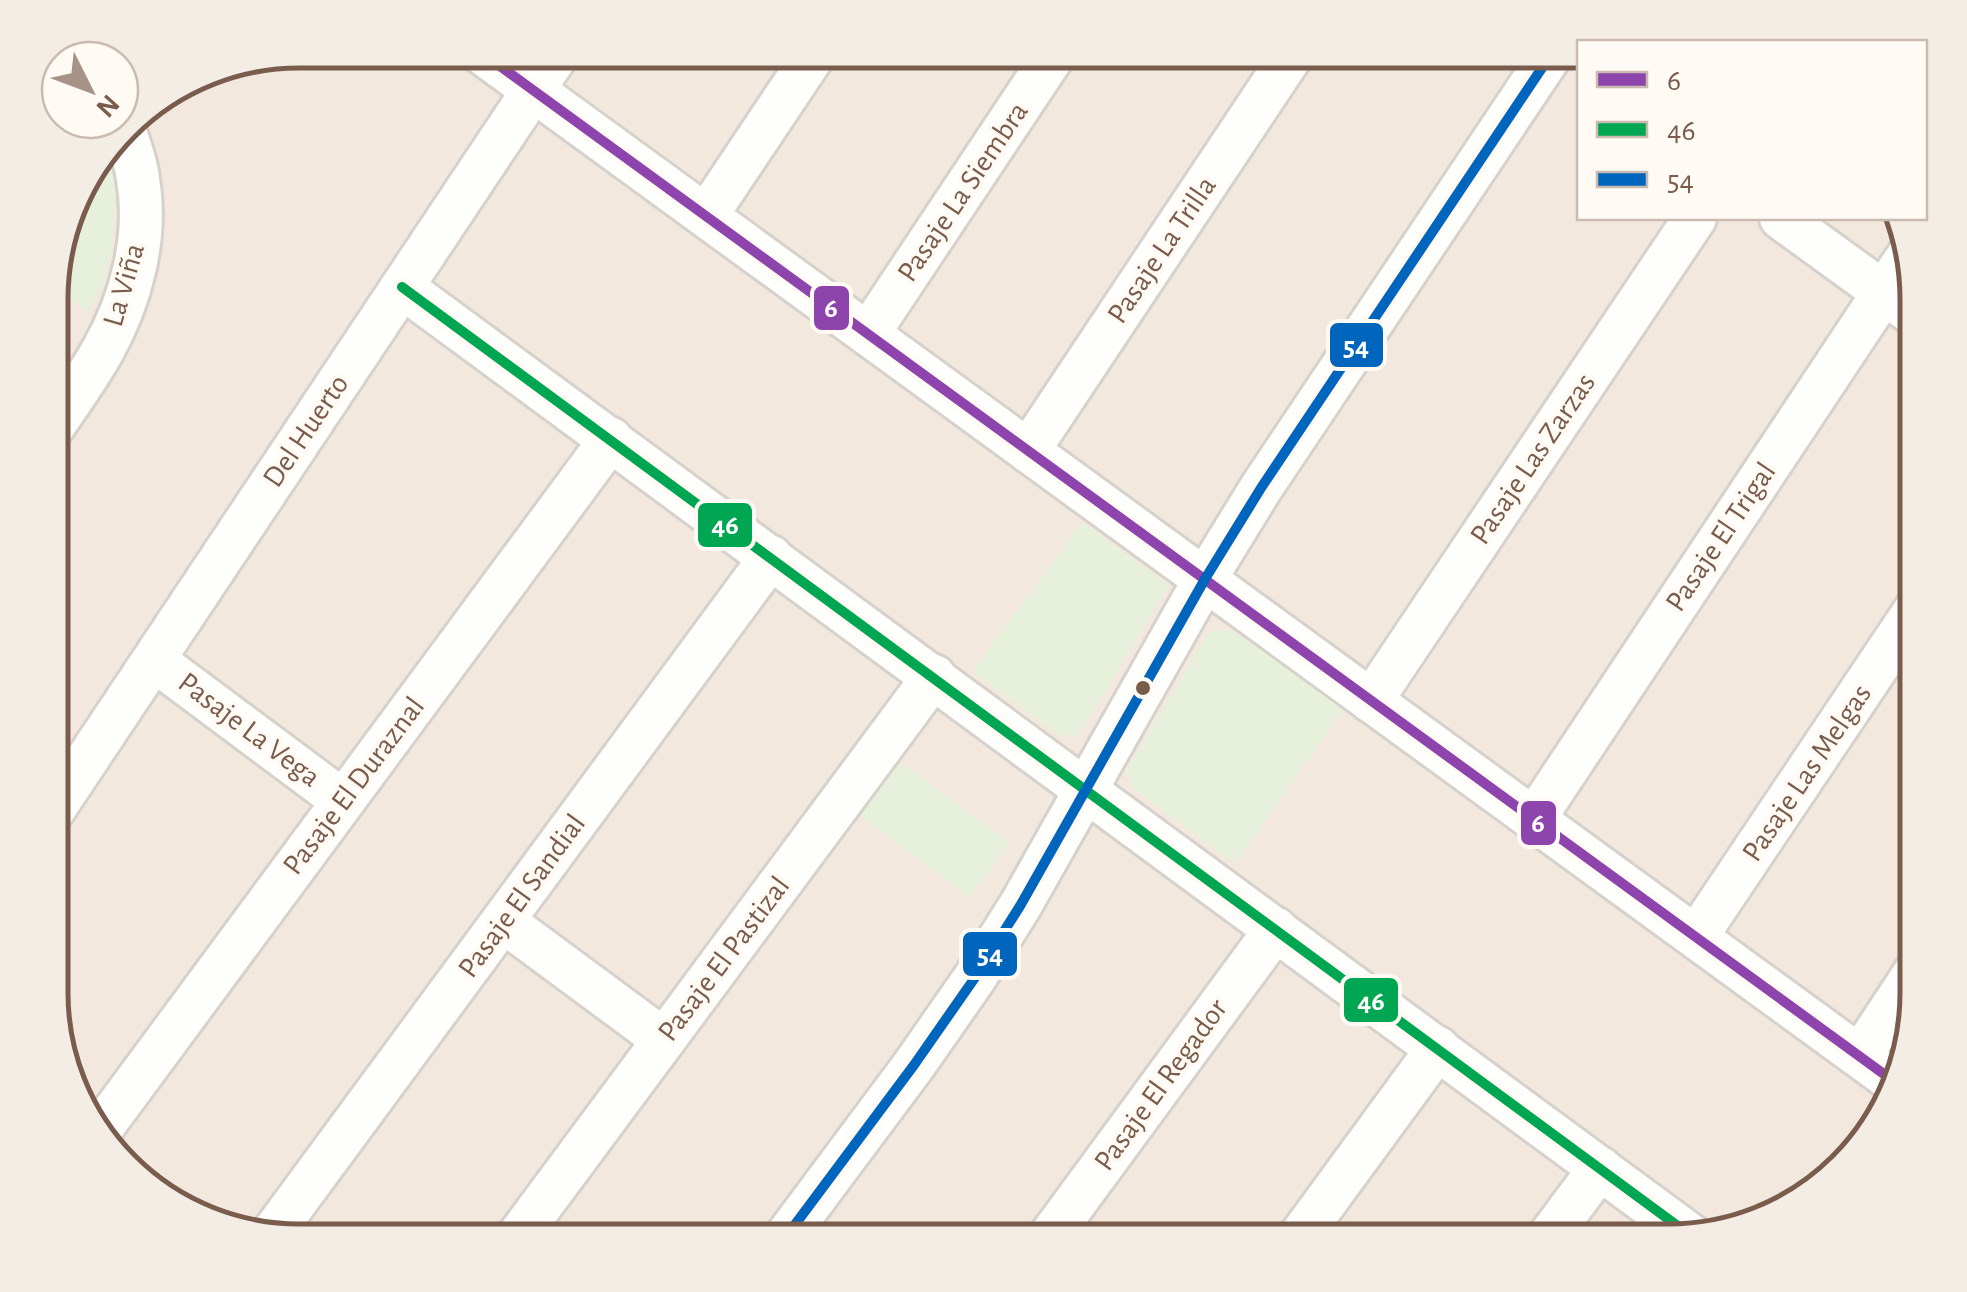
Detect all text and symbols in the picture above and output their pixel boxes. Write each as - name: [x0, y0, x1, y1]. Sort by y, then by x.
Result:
- north arrow: [40, 40, 140, 140]
- legend: [1577, 40, 1927, 220]
- text: 6: [1667, 66, 1681, 96]
- text: N: [90, 89, 124, 122]
- street label: Pasaje La Siembra: [892, 97, 1034, 287]
- text: 46: [1667, 116, 1696, 146]
- text: 54: [1667, 166, 1694, 196]
- street label: Pasaje La Trilla: [1102, 171, 1222, 329]
- street label: La Viña: [98, 240, 150, 330]
- line badge: 6: [812, 284, 851, 332]
- text: 6: [824, 295, 838, 323]
- line badge: 54: [1328, 321, 1385, 369]
- text: 54: [1343, 333, 1369, 361]
- street label: Pasaje Las Zarzas: [1465, 368, 1601, 550]
- street label: Del Huerto: [258, 369, 354, 493]
- street label: Pasaje El Trigal: [1660, 457, 1782, 617]
- line badge: 46: [696, 501, 754, 549]
- text: 46: [711, 512, 739, 540]
- street label: Pasaje La Vega: [173, 667, 325, 793]
- unlabelled marker: [1133, 678, 1153, 698]
- street label: Pasaje Las Melgas: [1737, 679, 1877, 867]
- street label: Pasaje El Duraznal: [278, 692, 430, 880]
- line badge: 6: [1519, 799, 1558, 847]
- street label: Pasaje El Sandial: [453, 809, 591, 983]
- text: 6: [1531, 810, 1545, 838]
- street label: Pasaje El Pastizal: [653, 871, 795, 1047]
- line badge: 54: [961, 930, 1019, 978]
- text: 54: [977, 941, 1003, 969]
- line badge: 46: [1342, 976, 1400, 1024]
- text: 46: [1357, 988, 1385, 1016]
- street label: Pasaje El Regador: [1089, 993, 1233, 1176]

